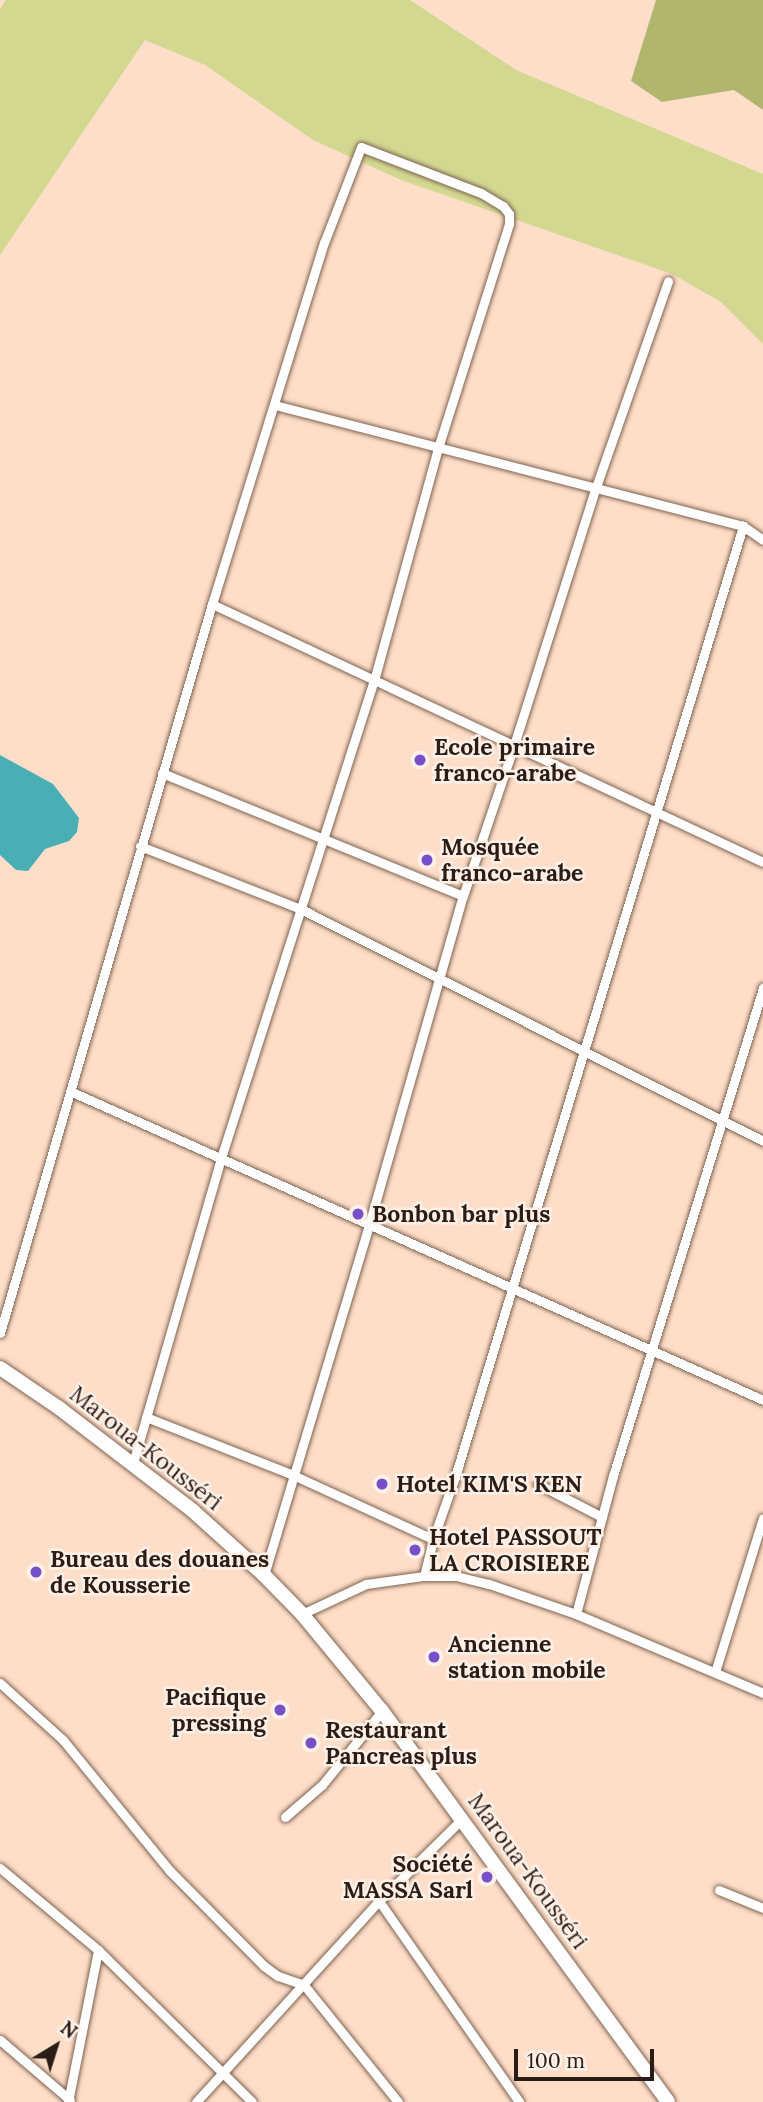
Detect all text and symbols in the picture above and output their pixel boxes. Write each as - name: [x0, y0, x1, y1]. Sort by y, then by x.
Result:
- place label: Ecole primaire franco-arabe: [434, 733, 595, 787]
- marker: Ecole primaire franco-arabe: [412, 752, 428, 768]
- place label: Mosquée franco-arabe: [441, 833, 583, 887]
- marker: Mosquée franco-arabe: [419, 852, 435, 868]
- place label: Bonbon bar plus: [372, 1200, 550, 1228]
- marker: Bonbon bar plus: [350, 1206, 366, 1222]
- street label: Maroua-Kousséri: [64, 1380, 228, 1516]
- place label: Hotel KIM'S KEN: [396, 1470, 582, 1498]
- marker: Hotel KIM'S KEN: [374, 1476, 390, 1492]
- place label: Hotel PASSOUT LA CROISIERE: [429, 1523, 601, 1577]
- marker: Hotel PASSOUT LA CROISIERE: [407, 1542, 423, 1558]
- place label: Bureau des douanes de Kousserie: [50, 1545, 269, 1599]
- marker: Bureau des douanes de Kousserie: [28, 1564, 44, 1580]
- place label: Ancienne station mobile: [448, 1630, 606, 1684]
- marker: Ancienne station mobile: [426, 1649, 442, 1665]
- place label: Pacifique pressing: [165, 1683, 266, 1737]
- marker: Pacifique pressing: [272, 1702, 288, 1718]
- place label: Restaurant Pancreas plus: [325, 1716, 477, 1770]
- marker: Restaurant Pancreas plus: [303, 1735, 319, 1751]
- street label: Maroua-Kousséri: [462, 1788, 594, 1954]
- place label: Société MASSA Sarl: [343, 1850, 473, 1904]
- marker: Société MASSA Sarl: [479, 1869, 495, 1885]
- north arrow: [21, 2011, 91, 2081]
- text: N: [56, 2015, 82, 2043]
- scale bar: [518, 2036, 658, 2080]
- text: 100 m: [527, 2047, 585, 2074]

